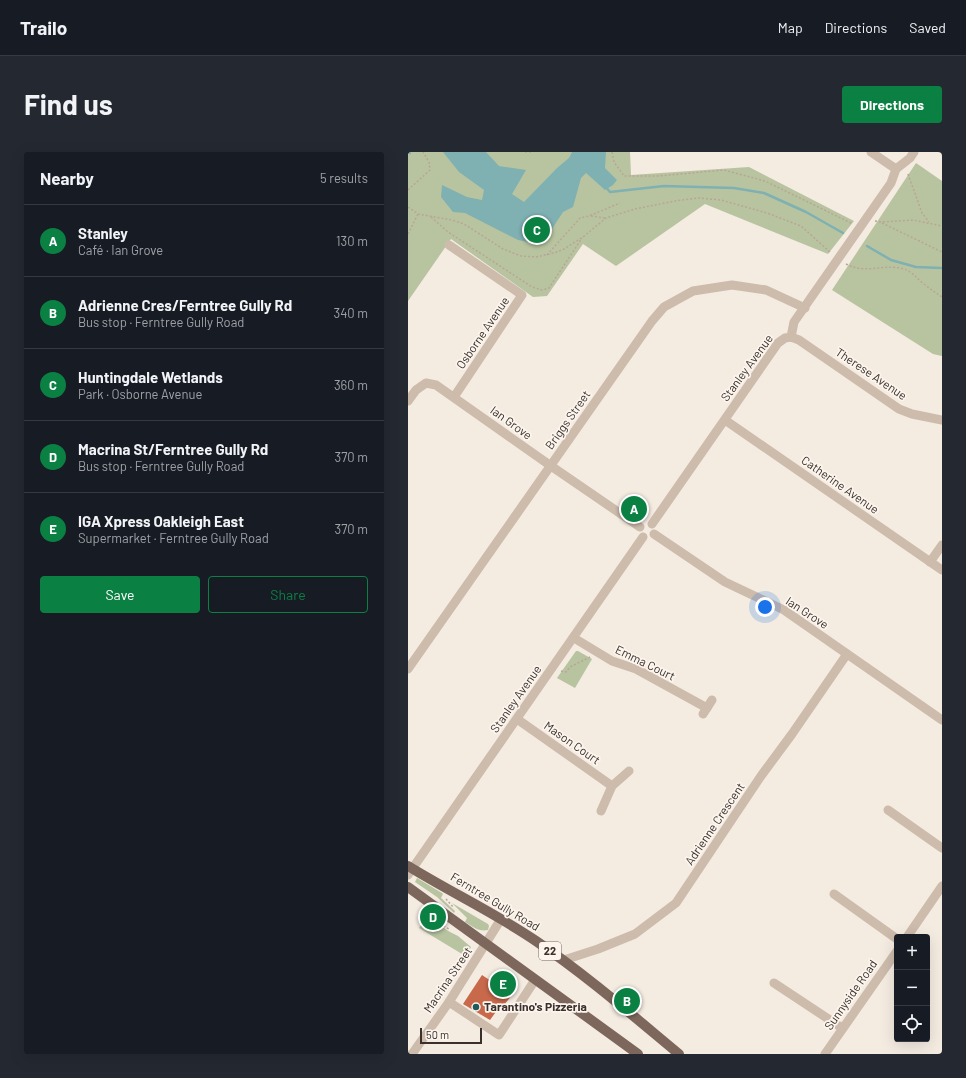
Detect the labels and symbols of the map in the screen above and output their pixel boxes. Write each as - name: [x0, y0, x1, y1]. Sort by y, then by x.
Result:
- pin: C: [524, 215, 550, 245]
- street label: Osborne Avenue: [453, 294, 511, 371]
- street label: Stanley Avenue: [717, 331, 775, 404]
- street label: Therese Avenue: [833, 344, 910, 402]
- street label: Briggs Street: [542, 387, 593, 452]
- street label: Ian Grove: [488, 402, 535, 442]
- street label: Catherine Avenue: [799, 452, 882, 516]
- pin: A: [621, 494, 647, 524]
- street label: Ian Grove: [784, 593, 831, 631]
- your location: [755, 597, 775, 617]
- street label: Emma Court: [613, 642, 678, 683]
- street label: Stanley Avenue: [487, 662, 544, 735]
- street label: Mason Court: [542, 718, 603, 767]
- street label: Adrienne Crescent: [681, 780, 747, 867]
- street label: Ferntree Gully Road: [449, 869, 543, 933]
- pin: D: [420, 902, 446, 932]
- road number: 22: [539, 942, 561, 960]
- street label: Macrina Street: [420, 944, 474, 1015]
- street label: Sunnyside Road: [821, 957, 879, 1032]
- pin: E: [490, 969, 516, 999]
- pin: B: [614, 986, 640, 1016]
- place label: Tarantino's Pizzeria: [484, 999, 587, 1013]
- marker: Tarantino's Pizzeria: [471, 1002, 481, 1012]
- scale bar: [420, 1026, 482, 1045]

